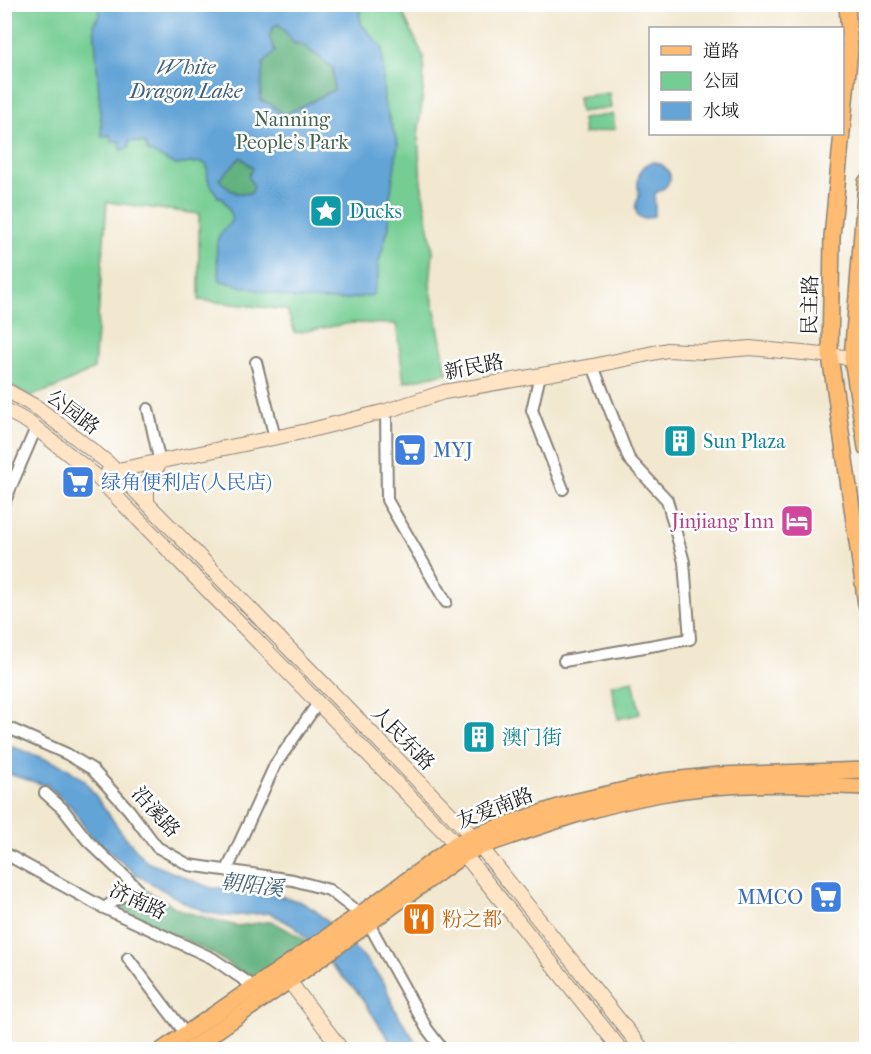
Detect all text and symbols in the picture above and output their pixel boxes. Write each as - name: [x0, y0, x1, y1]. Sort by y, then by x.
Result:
- legend: [649, 27, 844, 135]
- text: 道路: [703, 41, 739, 62]
- water label: White Dragon Lake: [128, 55, 243, 103]
- text: 公园: [703, 71, 739, 92]
- text: 水域: [703, 101, 739, 122]
- park label: Nanning People's Park: [235, 108, 349, 154]
- place icon: Ducks: [308, 193, 344, 229]
- place label: Ducks: [349, 200, 402, 223]
- street label: 民主路: [798, 275, 822, 335]
- street label: 新民路: [442, 350, 506, 384]
- street label: 公园路: [42, 385, 104, 439]
- building icon: Sun Plaza: [662, 423, 698, 459]
- place label: Sun Plaza: [703, 430, 786, 453]
- supermarket icon: MYJ: [392, 432, 428, 468]
- place label: MYJ: [433, 439, 473, 462]
- supermarket icon: 绿角便利店(人民店): [60, 464, 96, 500]
- place label: 绿角便利店(人民店): [101, 471, 272, 494]
- hotel icon: Jinjiang Inn: [779, 503, 815, 539]
- place label: Jinjiang Inn: [669, 510, 774, 533]
- street label: 人民东路: [367, 701, 439, 775]
- building icon: 澳门街: [461, 719, 497, 755]
- place label: 澳门街: [502, 726, 562, 749]
- street label: 沿溪路: [127, 782, 185, 842]
- street label: 友爱南路: [454, 783, 536, 833]
- water label: 朝阳溪: [219, 869, 287, 901]
- street label: 济南路: [106, 878, 170, 924]
- supermarket icon: MMCO: [808, 879, 844, 915]
- place label: MMCO: [737, 886, 803, 909]
- restaurant icon: 粉之都: [401, 901, 437, 937]
- place label: 粉之都: [442, 908, 502, 931]

